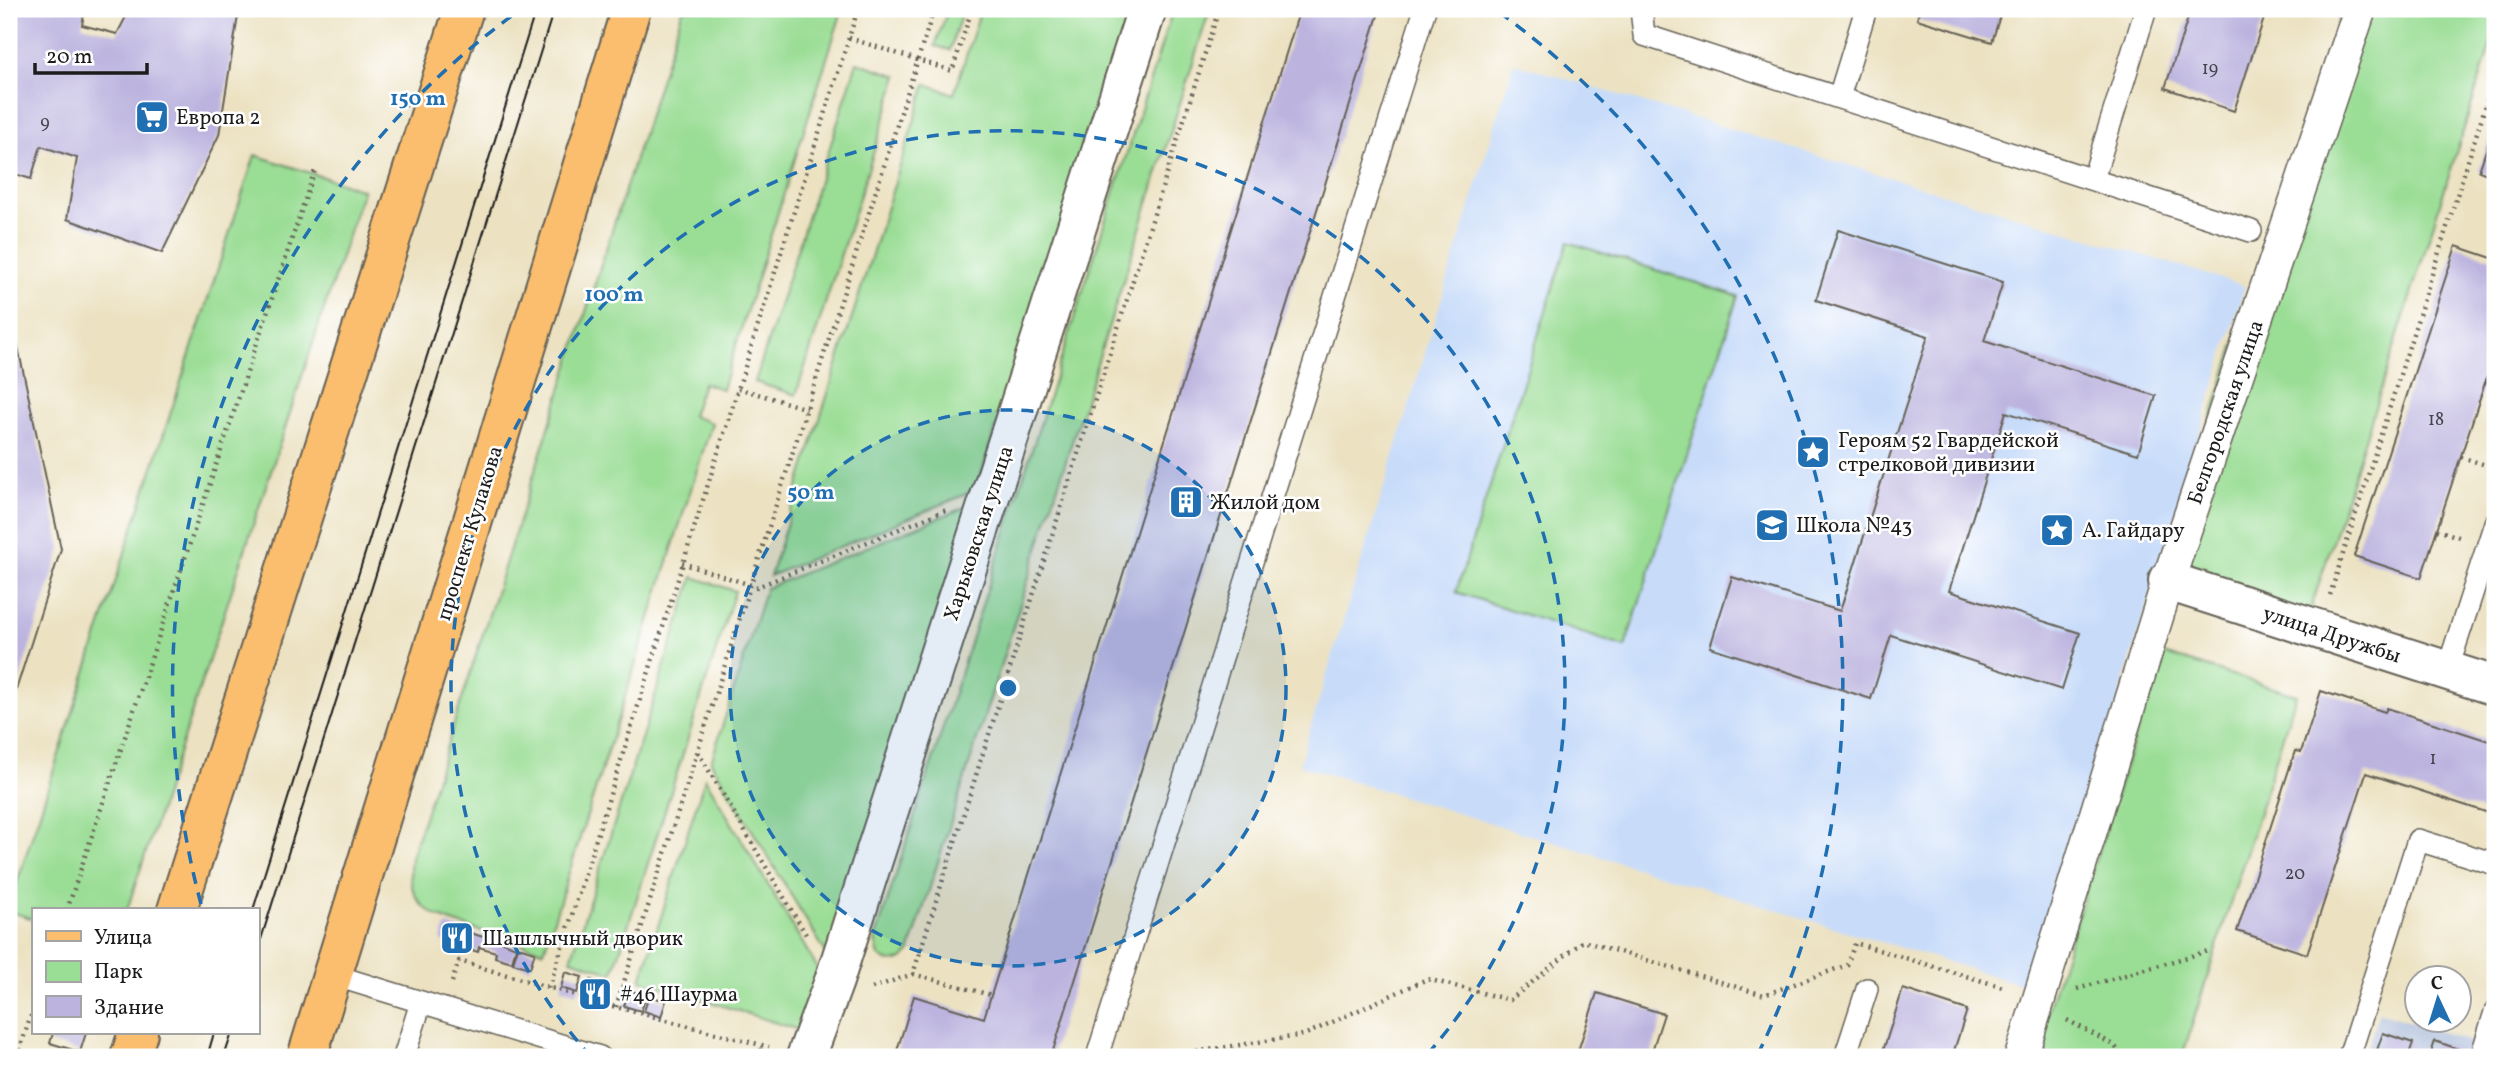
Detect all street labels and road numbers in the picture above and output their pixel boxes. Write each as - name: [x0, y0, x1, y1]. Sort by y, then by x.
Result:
- street label: Белгородская улица: [2181, 316, 2272, 509]
- street label: проспект Кулакова: [430, 442, 511, 624]
- street label: Харьковская улица: [937, 442, 1021, 625]
- street label: улица Дружбы: [2259, 599, 2405, 671]

